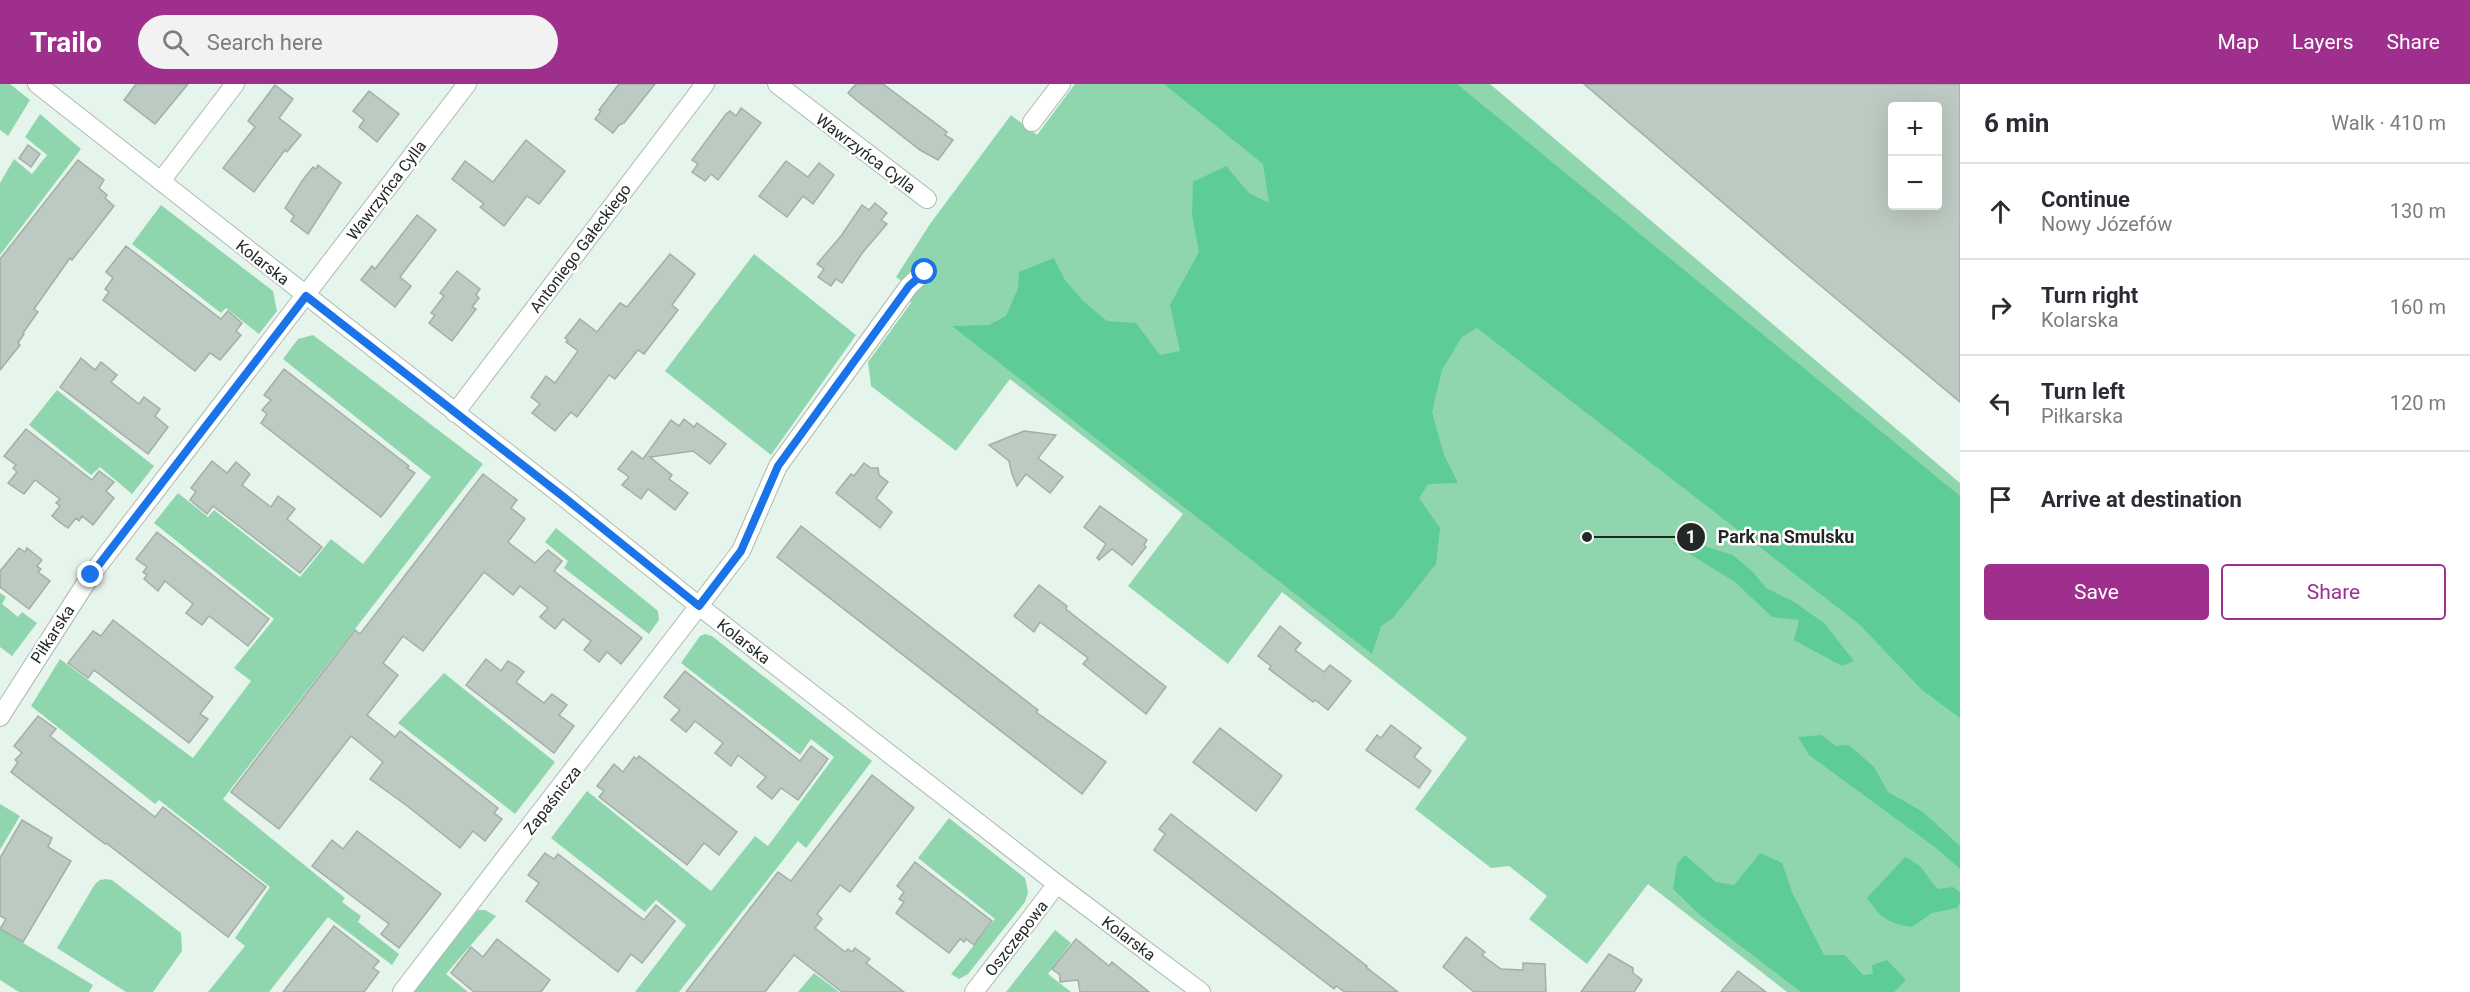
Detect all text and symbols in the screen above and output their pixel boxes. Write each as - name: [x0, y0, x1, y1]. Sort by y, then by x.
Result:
- search box: [138, 15, 558, 69]
- text: Trailo: [30, 26, 102, 59]
- icon: search: [159, 26, 192, 59]
- text: Search here: [207, 30, 323, 55]
- text: Map: [2217, 30, 2259, 54]
- text: Layers: [2292, 30, 2353, 54]
- text: Share: [2386, 30, 2440, 54]
- map controls: [1888, 102, 1942, 210]
- button: +: [1888, 102, 1942, 156]
- text: 6 min: [1984, 108, 2049, 138]
- street label: Wawrzyńca Cylla: [812, 110, 919, 197]
- text: Walk · 410 m: [2331, 111, 2446, 135]
- street label: Wawrzyńca Cylla: [343, 137, 430, 244]
- button: −: [1888, 156, 1942, 210]
- street label: Antoniego Gałeckiego: [526, 180, 635, 316]
- text: Continue: [2041, 187, 2130, 212]
- icon: ahead: [1984, 195, 2017, 228]
- text: 130 m: [2390, 199, 2446, 223]
- text: Nowy Józefów: [2041, 212, 2172, 236]
- street label: Kolarska: [232, 236, 293, 289]
- route start: [911, 258, 937, 284]
- text: Turn right: [2041, 283, 2138, 308]
- icon: right: [1984, 291, 2017, 324]
- text: 160 m: [2390, 295, 2446, 319]
- text: Kolarska: [2041, 308, 2119, 332]
- text: Turn left: [2041, 379, 2125, 404]
- icon: left: [1984, 387, 2017, 420]
- text: 120 m: [2390, 391, 2446, 415]
- text: Piłkarska: [2041, 404, 2123, 428]
- icon: arrive: [1984, 483, 2017, 516]
- text: Arrive at destination: [2041, 487, 2242, 512]
- callout: Park na Smulsku: [1676, 519, 1866, 555]
- text: 1: [1686, 526, 1696, 547]
- text: Park na Smulsku: [1718, 526, 1854, 547]
- route end: [77, 561, 103, 587]
- button: Save: [1984, 564, 2209, 620]
- button: Share: [2221, 564, 2446, 620]
- street label: Piłkarska: [27, 602, 78, 667]
- street label: Kolarska: [713, 615, 774, 668]
- street label: Zapaśnicza: [520, 762, 585, 838]
- street label: Oszczepowa: [981, 897, 1052, 980]
- street label: Kolarska: [1098, 912, 1159, 965]

